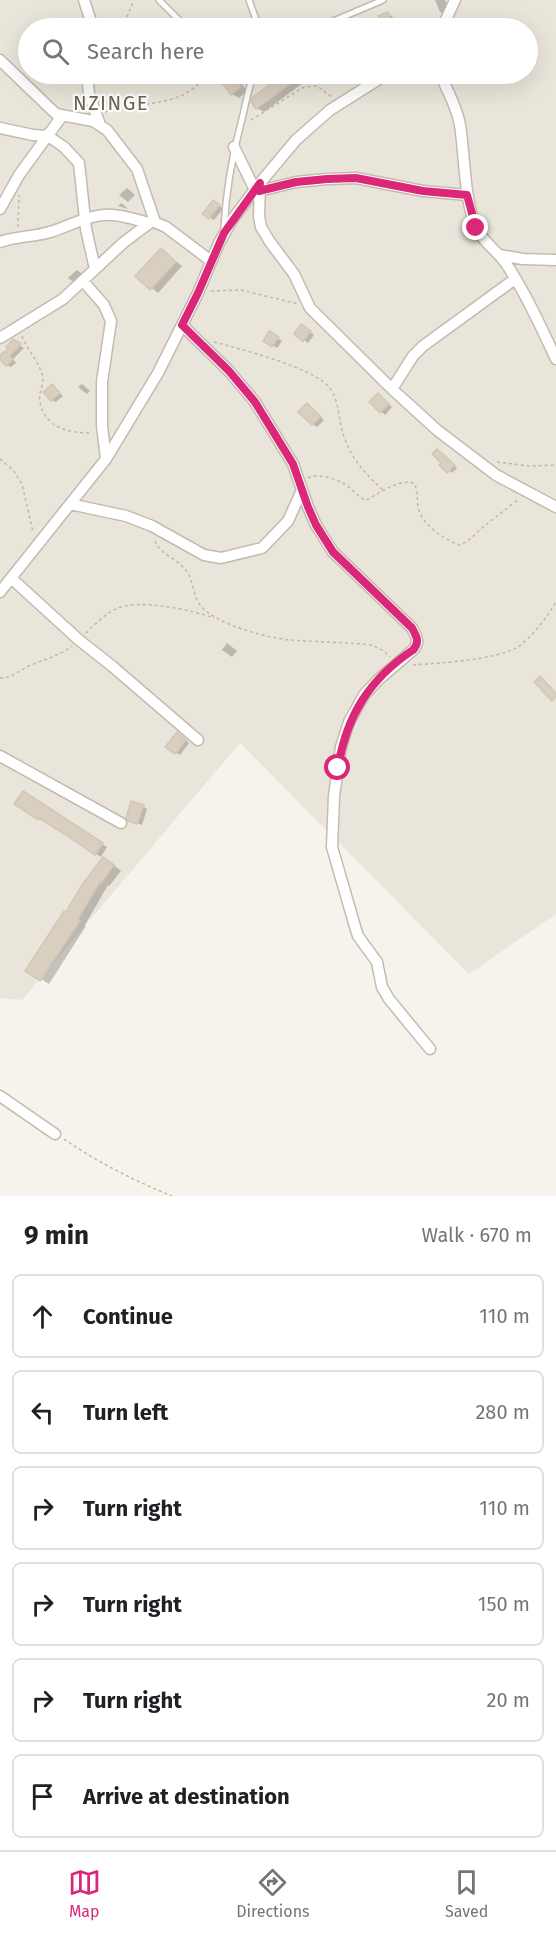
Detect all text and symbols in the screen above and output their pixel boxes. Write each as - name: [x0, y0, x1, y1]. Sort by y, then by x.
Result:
- search box: [18, 18, 538, 84]
- icon: search: [39, 35, 72, 68]
- text: Search here: [87, 38, 205, 65]
- district label: NZINGE: [73, 91, 149, 115]
- route end: [462, 214, 488, 240]
- route start: [324, 754, 350, 780]
- text: 9 min: [24, 1220, 89, 1251]
- text: Walk · 670 m: [422, 1223, 532, 1247]
- icon: ahead: [26, 1300, 59, 1333]
- text: Continue: [83, 1303, 173, 1330]
- text: 110 m: [479, 1304, 530, 1328]
- icon: left: [26, 1396, 59, 1429]
- text: Turn left: [83, 1399, 168, 1426]
- text: 280 m: [475, 1400, 530, 1424]
- icon: right: [26, 1492, 59, 1525]
- text: Turn right: [83, 1495, 182, 1522]
- text: 110 m: [479, 1496, 530, 1520]
- icon: right: [26, 1588, 59, 1621]
- text: Turn right: [83, 1591, 182, 1618]
- text: 150 m: [478, 1592, 530, 1616]
- icon: right: [26, 1684, 59, 1717]
- text: Turn right: [83, 1687, 182, 1714]
- text: 20 m: [487, 1688, 530, 1712]
- icon: arrive: [26, 1780, 59, 1813]
- text: Arrive at destination: [83, 1783, 290, 1810]
- tab: Map: [68, 1866, 101, 1921]
- tab: Directions: [236, 1866, 310, 1921]
- tab: Saved: [445, 1866, 488, 1921]

